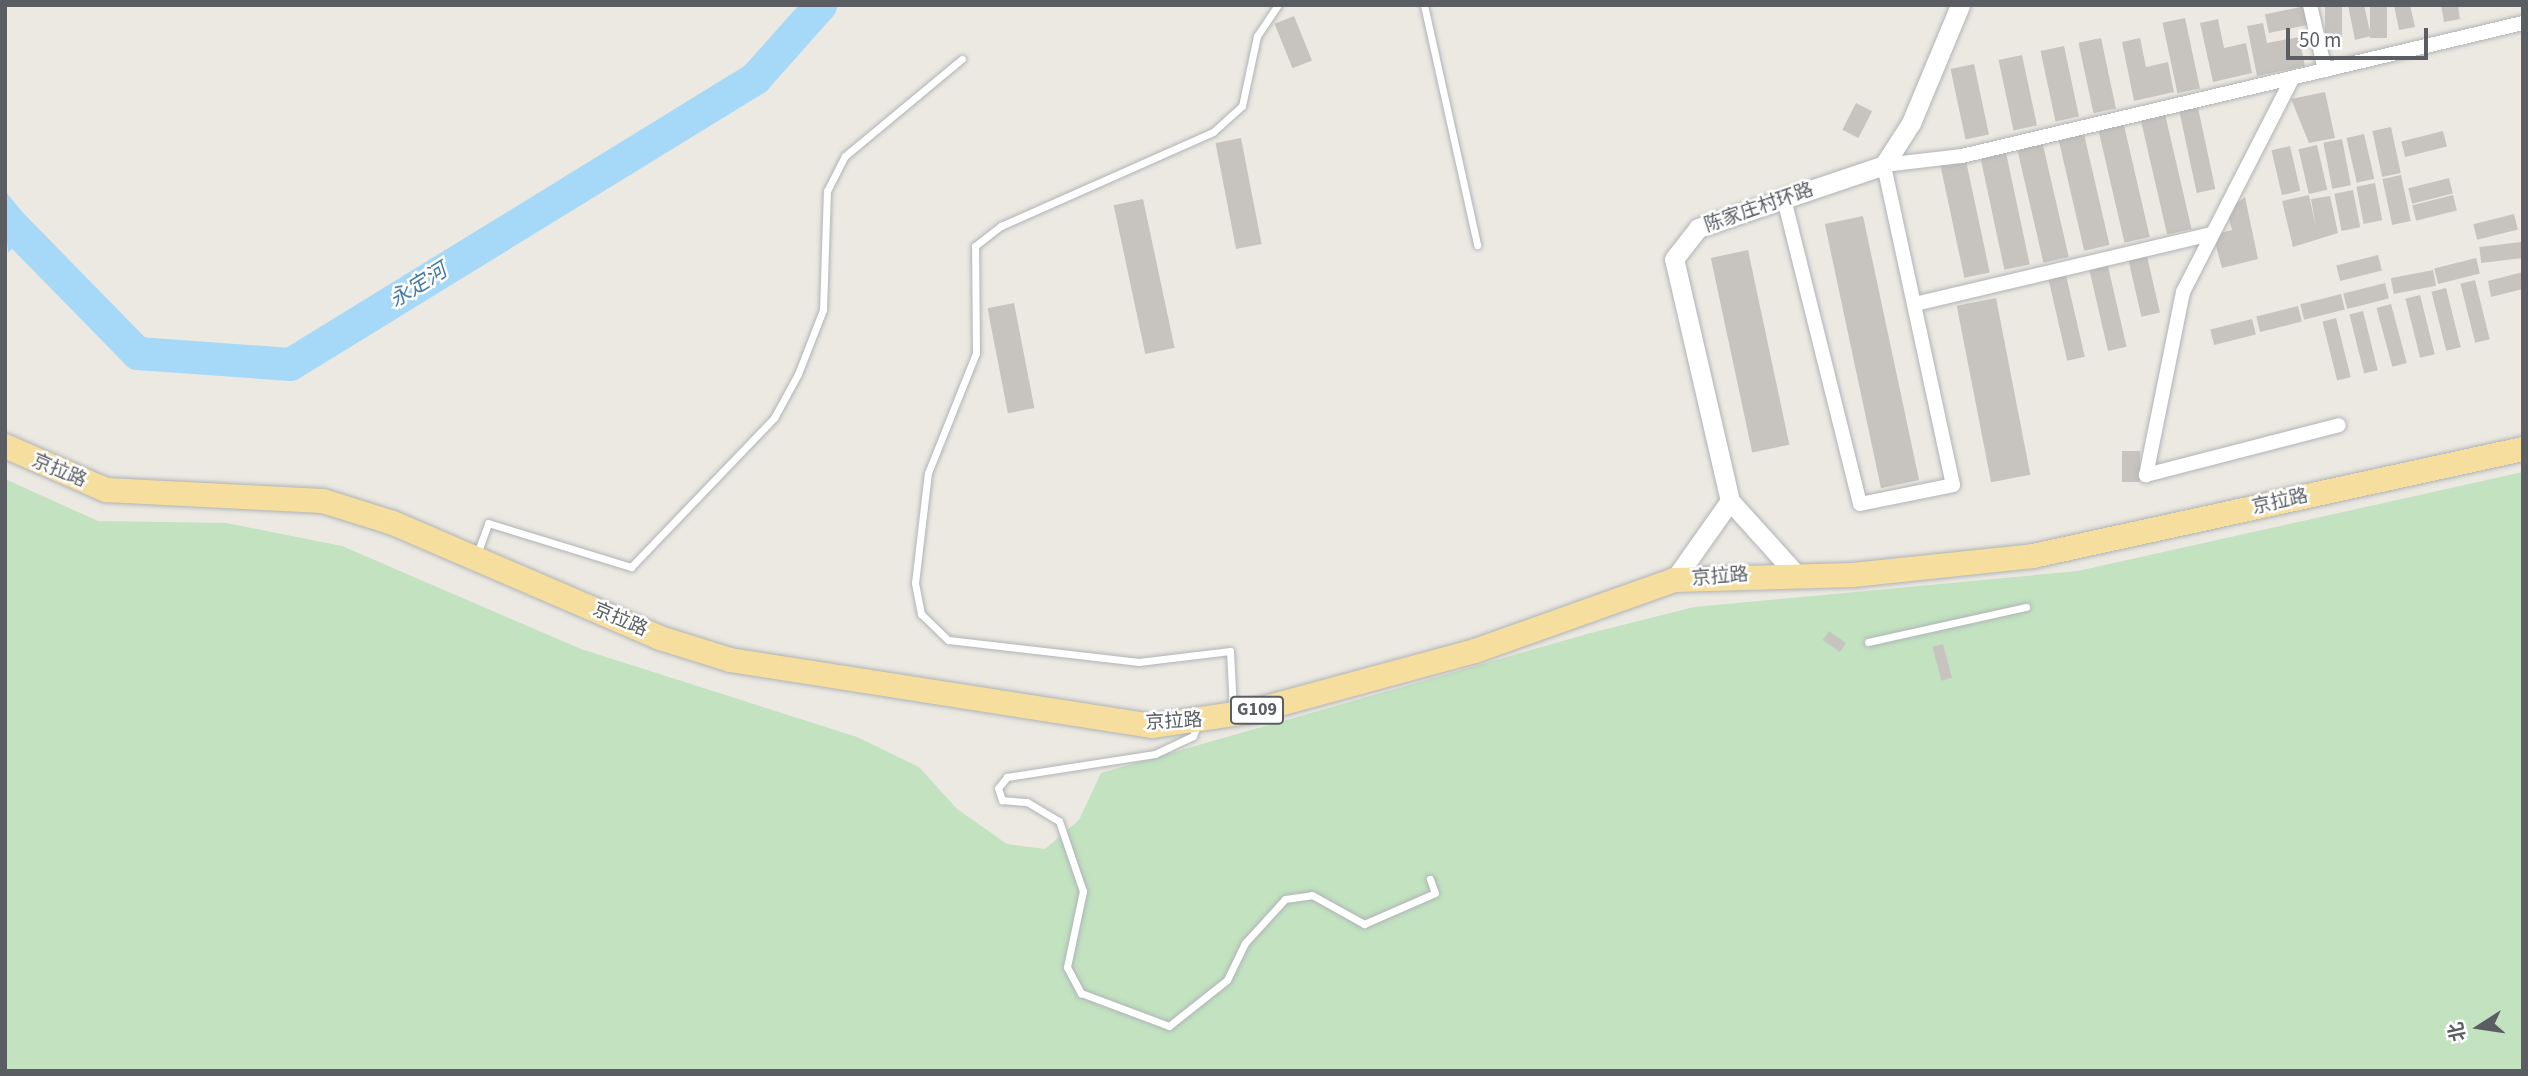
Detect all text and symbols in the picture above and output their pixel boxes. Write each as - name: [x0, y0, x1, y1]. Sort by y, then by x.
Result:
- scale bar: [2290, 14, 2432, 58]
- text: 50 m: [2299, 25, 2341, 55]
- street label: 陈家庄村环路: [1701, 179, 1817, 237]
- water label: 永定河: [385, 258, 451, 312]
- street label: 京拉路: [28, 449, 90, 493]
- street label: 京拉路: [2250, 485, 2310, 519]
- street label: 京拉路: [1691, 564, 1749, 590]
- street label: 京拉路: [589, 598, 651, 642]
- road number: G109: [1229, 696, 1285, 724]
- street label: 京拉路: [1145, 709, 1203, 735]
- north arrow: [2444, 992, 2514, 1062]
- text: 北: [2443, 1019, 2473, 1044]

